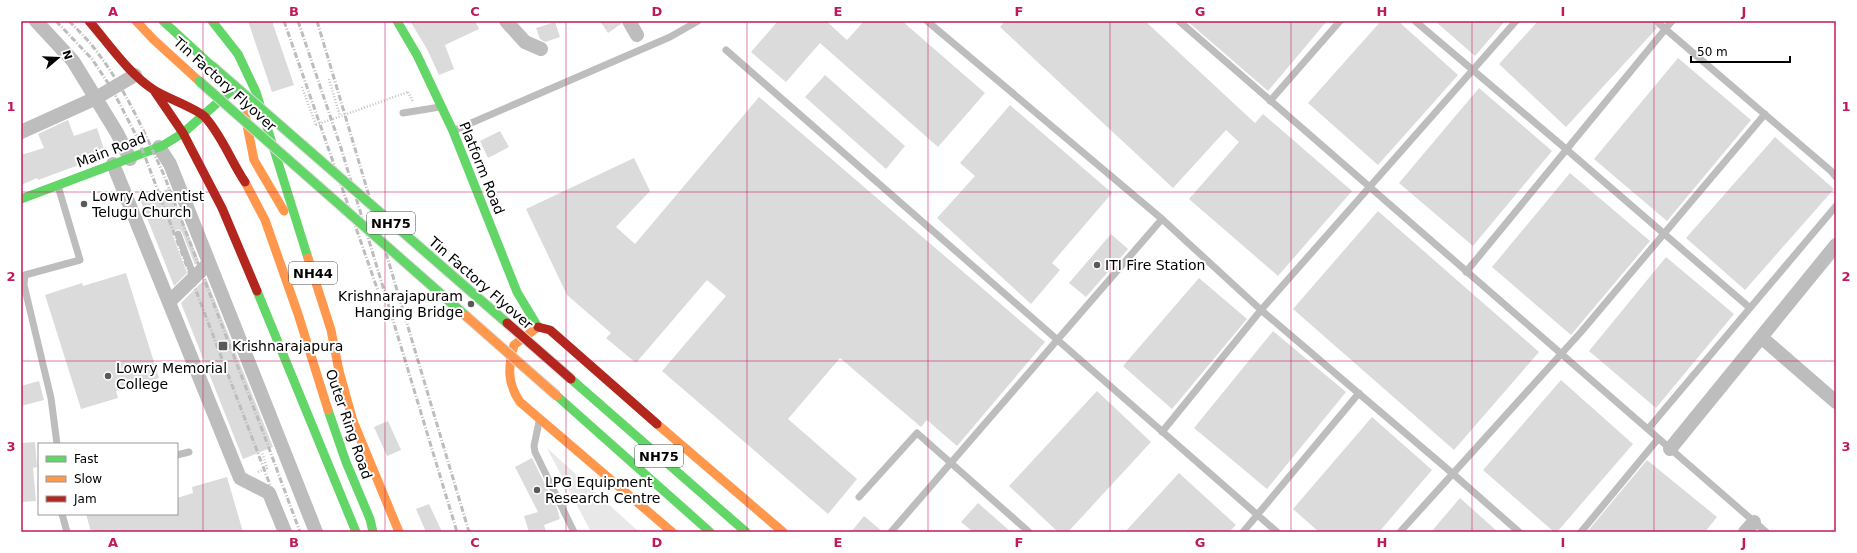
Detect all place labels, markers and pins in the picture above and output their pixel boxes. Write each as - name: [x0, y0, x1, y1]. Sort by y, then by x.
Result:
- place label: Lowry Adventist Telugu Church: [91, 188, 205, 220]
- marker: Lowry Adventist Telugu Church: [79, 199, 89, 209]
- place label: ITI Fire Station: [1105, 257, 1205, 273]
- marker: ITI Fire Station: [1092, 260, 1102, 270]
- place label: Krishnarajapuram Hanging Bridge: [338, 288, 463, 320]
- marker: Krishnarajapuram Hanging Bridge: [466, 299, 476, 309]
- place label: Krishnarajapura: [232, 338, 343, 354]
- marker: Krishnarajapura: [217, 340, 229, 352]
- place label: Lowry Memorial College: [116, 360, 227, 392]
- marker: Lowry Memorial College: [103, 371, 113, 381]
- place label: LPG Equipment Research Centre: [545, 474, 660, 506]
- marker: LPG Equipment Research Centre: [532, 485, 542, 495]

